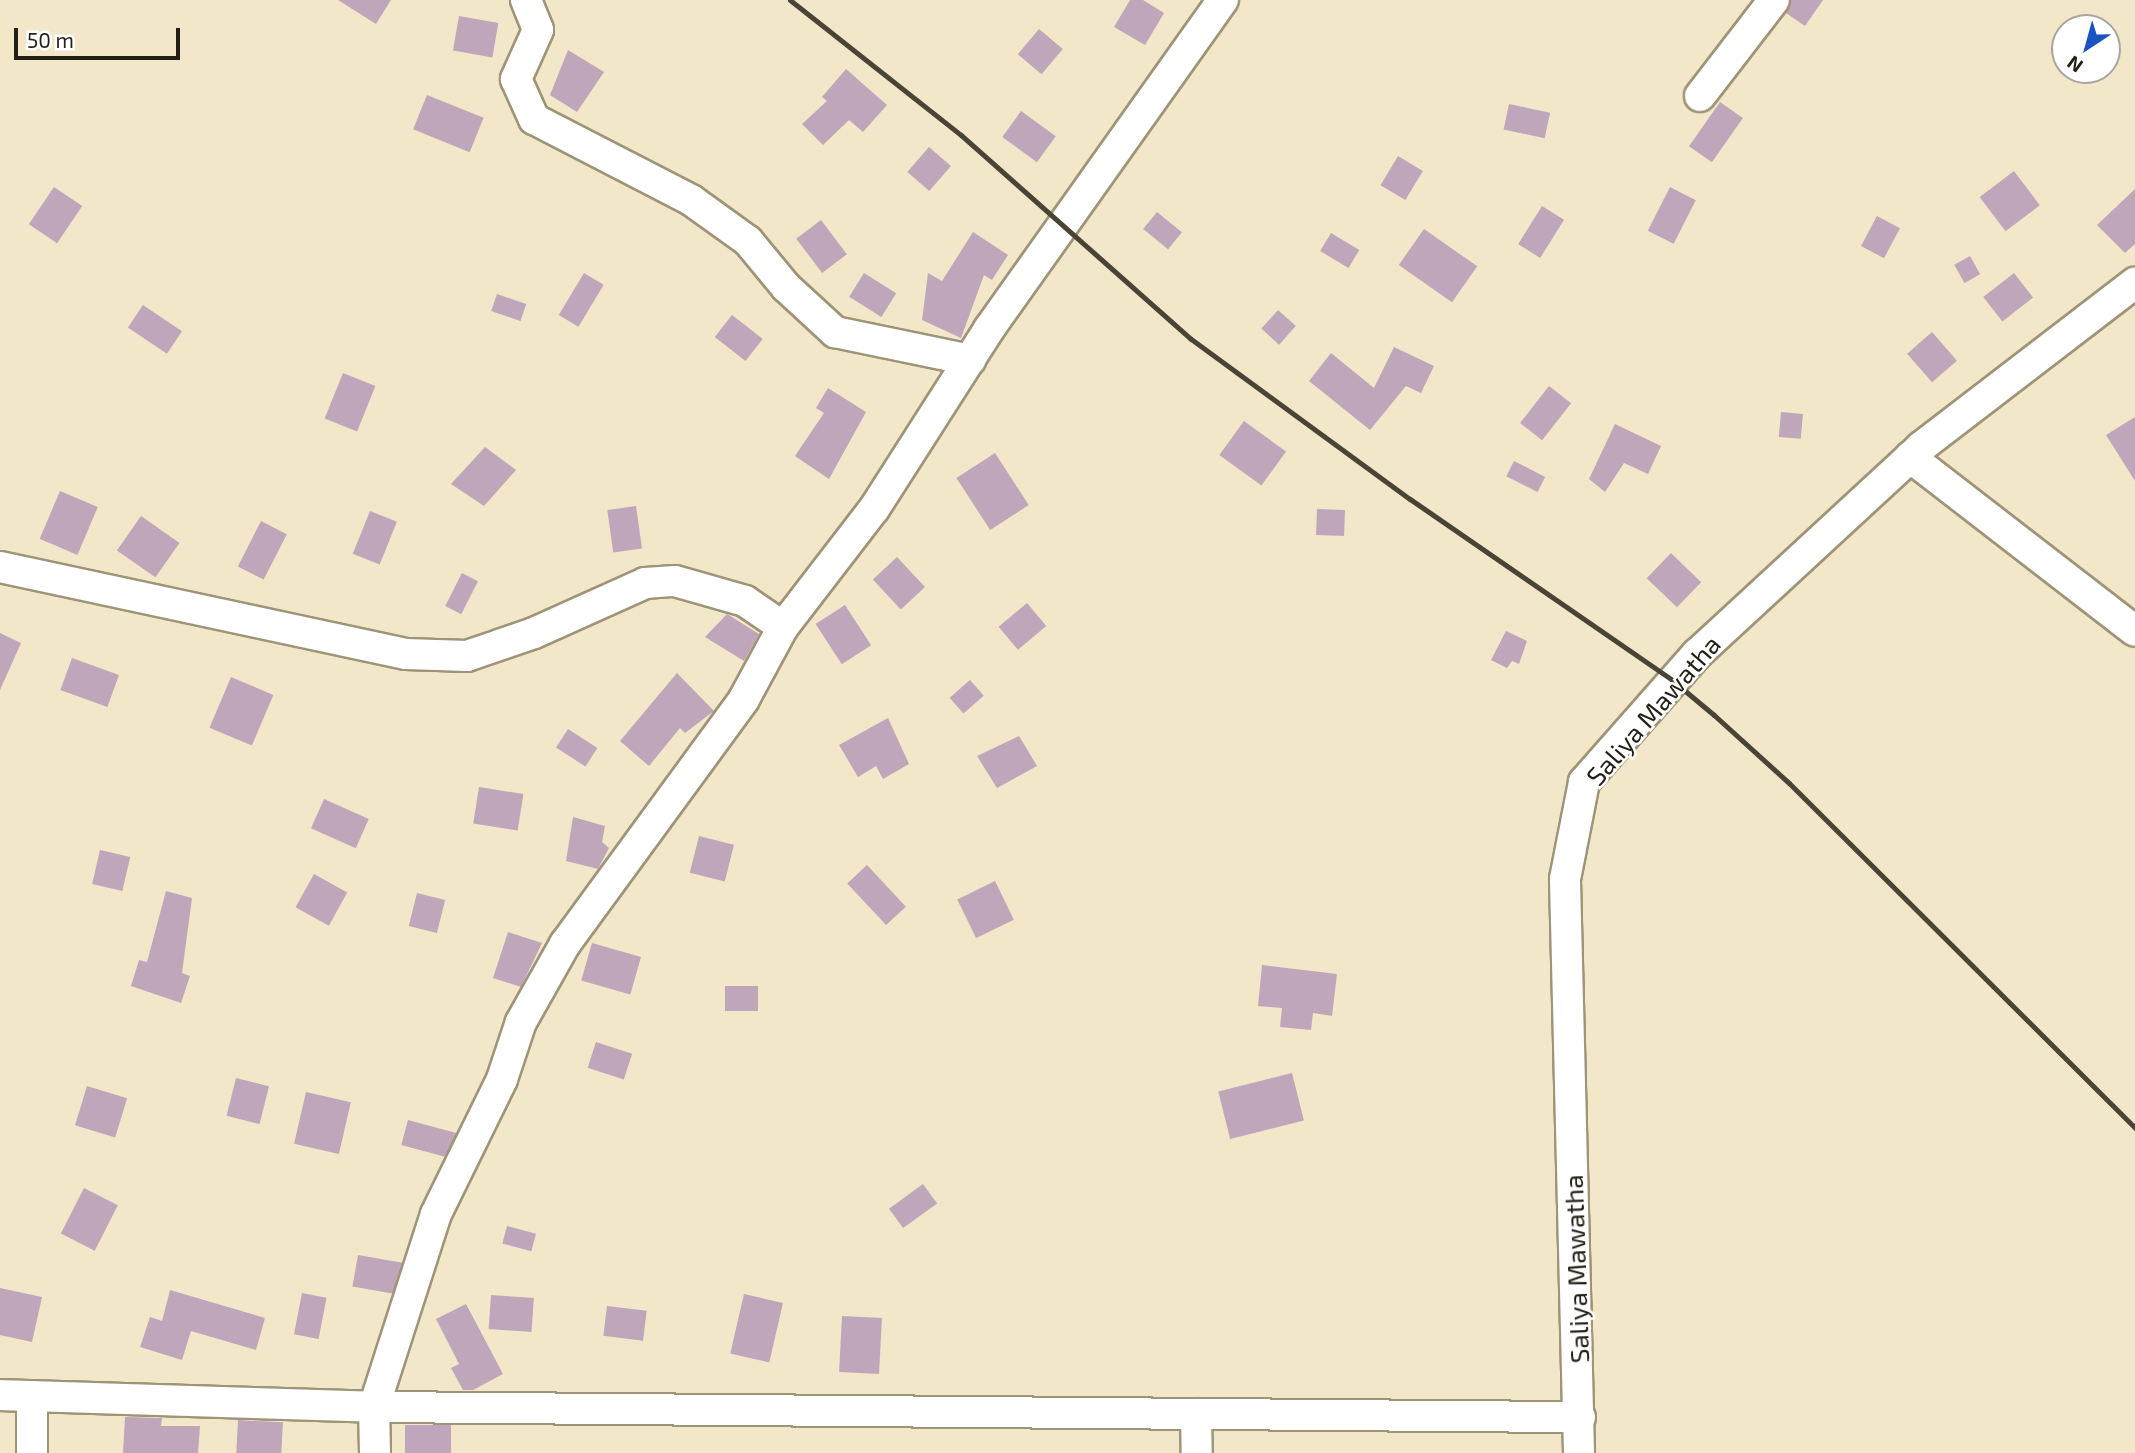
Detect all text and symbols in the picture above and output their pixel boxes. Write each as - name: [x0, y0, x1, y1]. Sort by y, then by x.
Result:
- scale bar: [18, 14, 184, 58]
- north arrow: [2051, 14, 2121, 84]
- text: 50 m: [27, 27, 74, 52]
- text: N: [2062, 51, 2087, 78]
- street label: Saliya Mawatha: [1579, 629, 1727, 791]
- street label: Saliya Mawatha: [1557, 1174, 1595, 1364]

